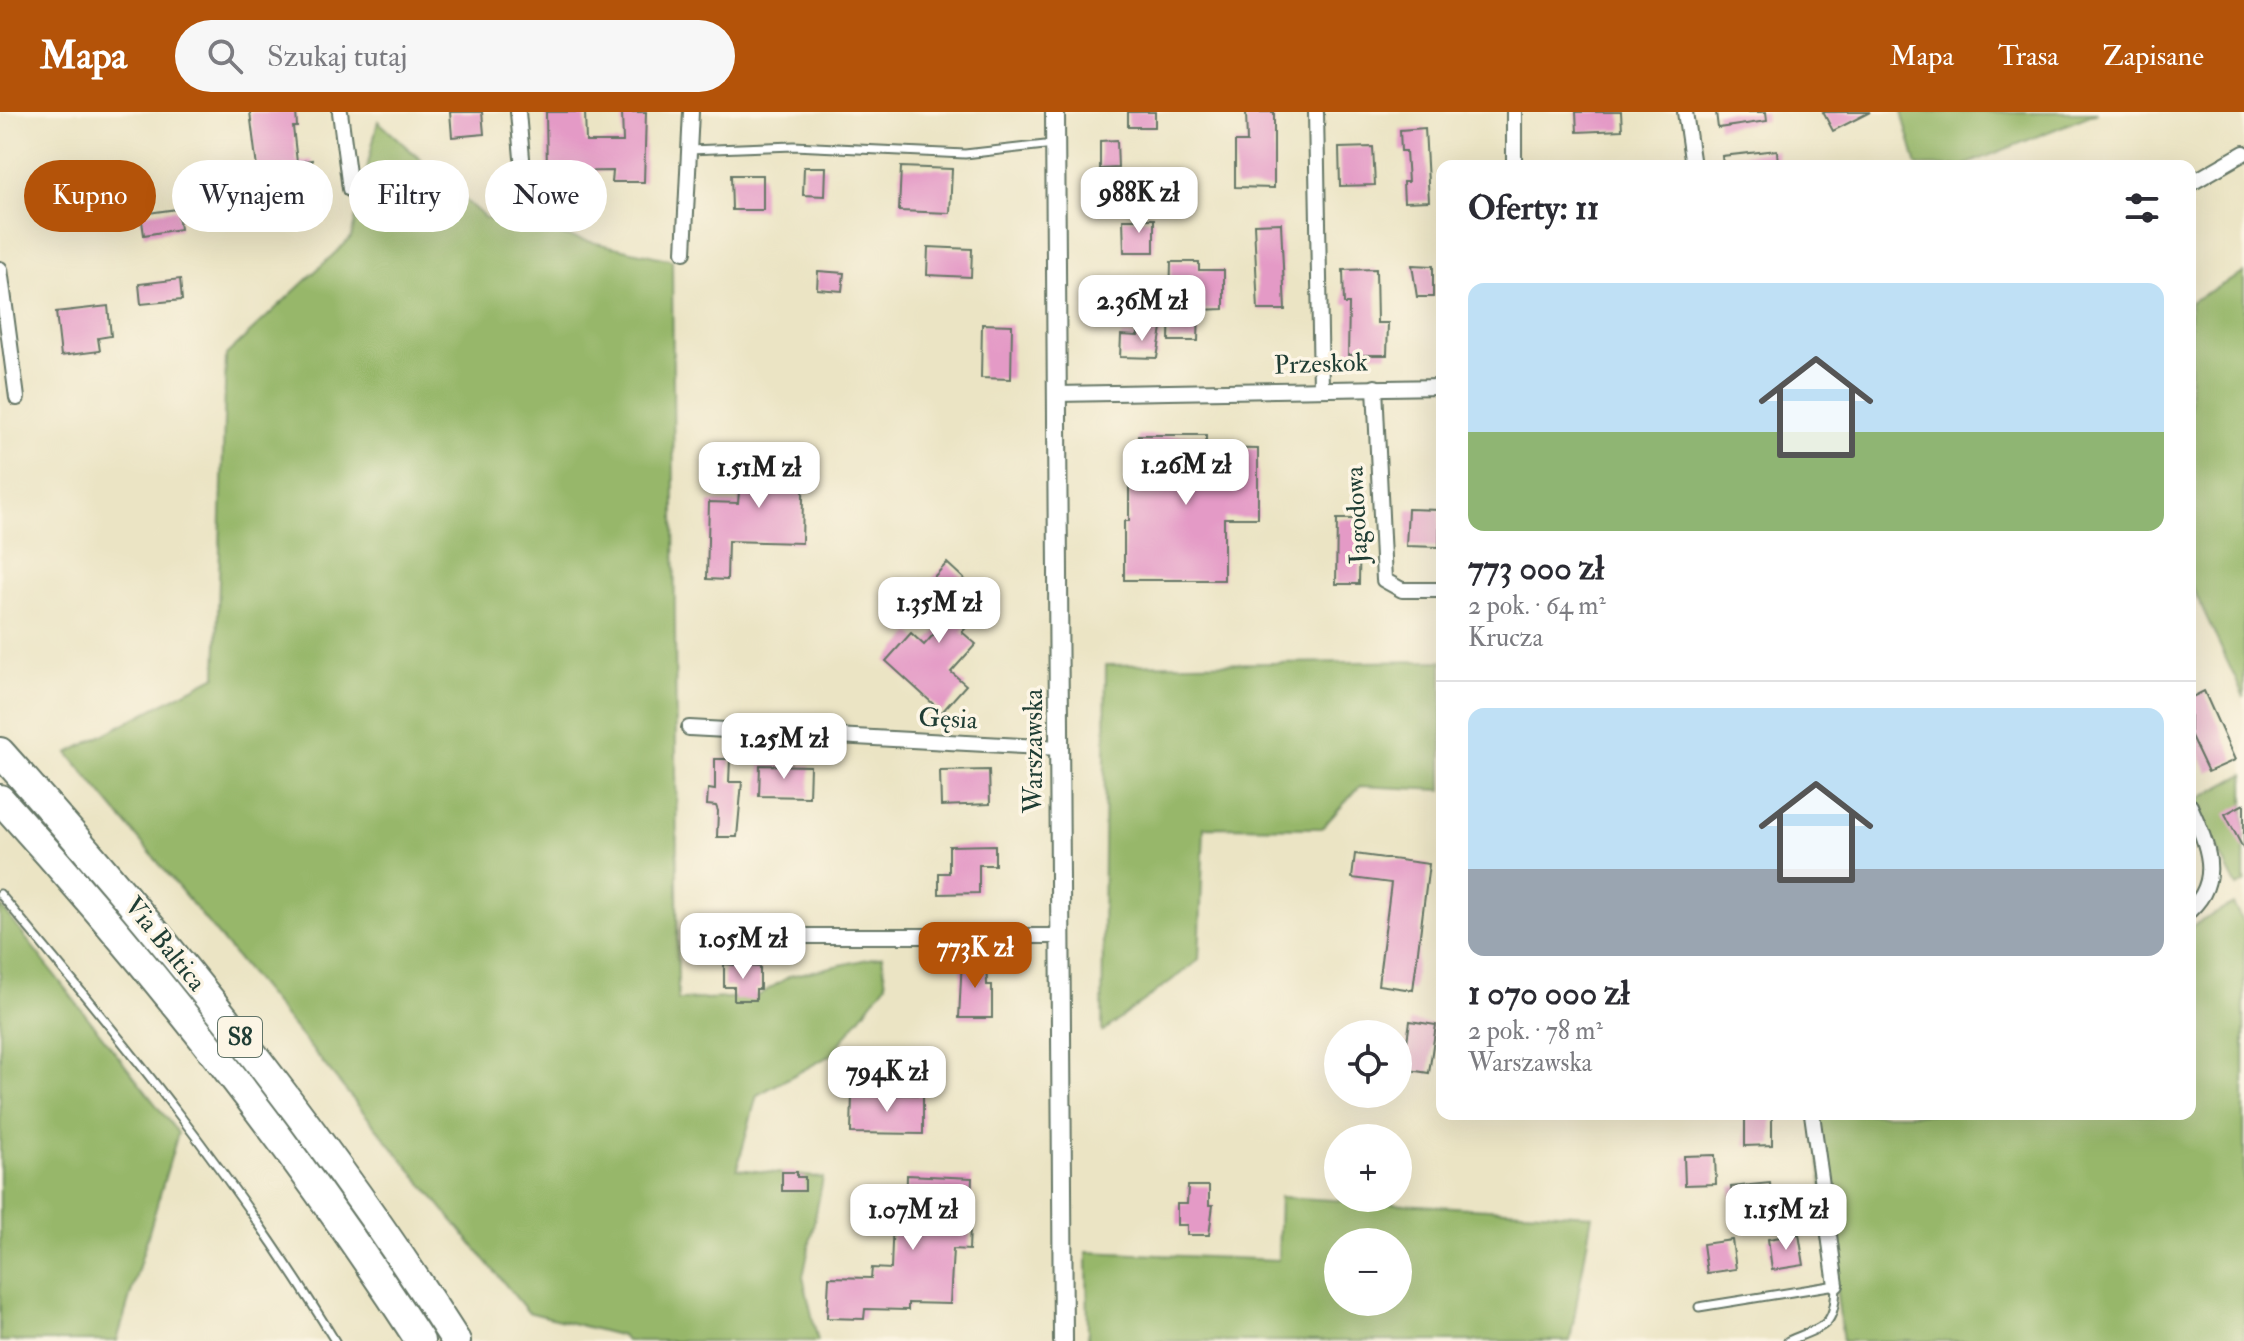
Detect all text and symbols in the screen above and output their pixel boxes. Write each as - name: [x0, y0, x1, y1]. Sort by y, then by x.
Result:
- search box: [175, 20, 735, 92]
- text: Mapa: [40, 32, 127, 80]
- icon: search: [203, 34, 247, 78]
- text: Szukaj tutaj: [267, 38, 408, 75]
- text: Mapa: [1890, 39, 1954, 74]
- text: Trasa: [1998, 39, 2059, 74]
- text: Zapisane: [2103, 39, 2204, 74]
- chip: Kupno: [24, 160, 156, 232]
- chip: Wynajem: [172, 160, 333, 232]
- chip: Filtry: [349, 160, 469, 232]
- chip: Nowe: [485, 160, 607, 232]
- pin: 988K zł: [1065, 167, 1213, 235]
- text: 988K zł: [1099, 177, 1179, 209]
- icon: filters: [2120, 186, 2164, 230]
- text: Oferty: 11: [1468, 187, 1599, 230]
- pin: 2.36M zł: [1059, 275, 1225, 343]
- text: 2.36M zł: [1096, 285, 1188, 317]
- icon: home: [1744, 335, 1888, 479]
- street label: Przeskok: [1274, 346, 1369, 382]
- pin: 1.26M zł: [1103, 439, 1269, 507]
- pin: 1.51M zł: [676, 442, 842, 510]
- text: 1.26M zł: [1141, 449, 1231, 481]
- text: 1.51M zł: [717, 452, 801, 484]
- street label: Jagodowa: [1338, 465, 1376, 566]
- text: 773 000 zł: [1468, 547, 1604, 590]
- pin: 1.35M zł: [856, 577, 1022, 645]
- text: 1.35M zł: [896, 587, 982, 619]
- text: 2 pok. · 64 m²: [1468, 590, 1606, 622]
- text: Krucza: [1468, 622, 1543, 654]
- street label: Warszawska: [1018, 689, 1050, 814]
- street label: Gęsia: [918, 701, 979, 737]
- pin: 1.25M zł: [701, 713, 867, 781]
- text: 1.25M zł: [740, 723, 828, 755]
- icon: home: [1744, 760, 1888, 904]
- street label: Via Baltica: [117, 890, 213, 998]
- pin: 1.05M zł: [660, 913, 826, 981]
- pin: 773K zł: [901, 922, 1049, 990]
- text: 1.05M zł: [699, 923, 787, 955]
- text: 773K zł: [937, 932, 1013, 964]
- text: 1 070 000 zł: [1468, 972, 1629, 1015]
- text: 2 pok. · 78 m²: [1468, 1015, 1603, 1047]
- road number: S8: [218, 1017, 262, 1057]
- map controls: [1324, 1020, 1412, 1316]
- button: locate: [1324, 1020, 1412, 1108]
- pin: 794K zł: [813, 1046, 961, 1114]
- text: Warszawska: [1468, 1047, 1592, 1079]
- text: 794K zł: [846, 1056, 928, 1088]
- button: +: [1324, 1124, 1412, 1212]
- pin: 1.07M zł: [830, 1184, 996, 1252]
- pin: 1.15M zł: [1703, 1184, 1869, 1252]
- text: 1.07M zł: [868, 1194, 958, 1226]
- text: 1.15M zł: [1744, 1194, 1828, 1226]
- button: −: [1324, 1228, 1412, 1316]

